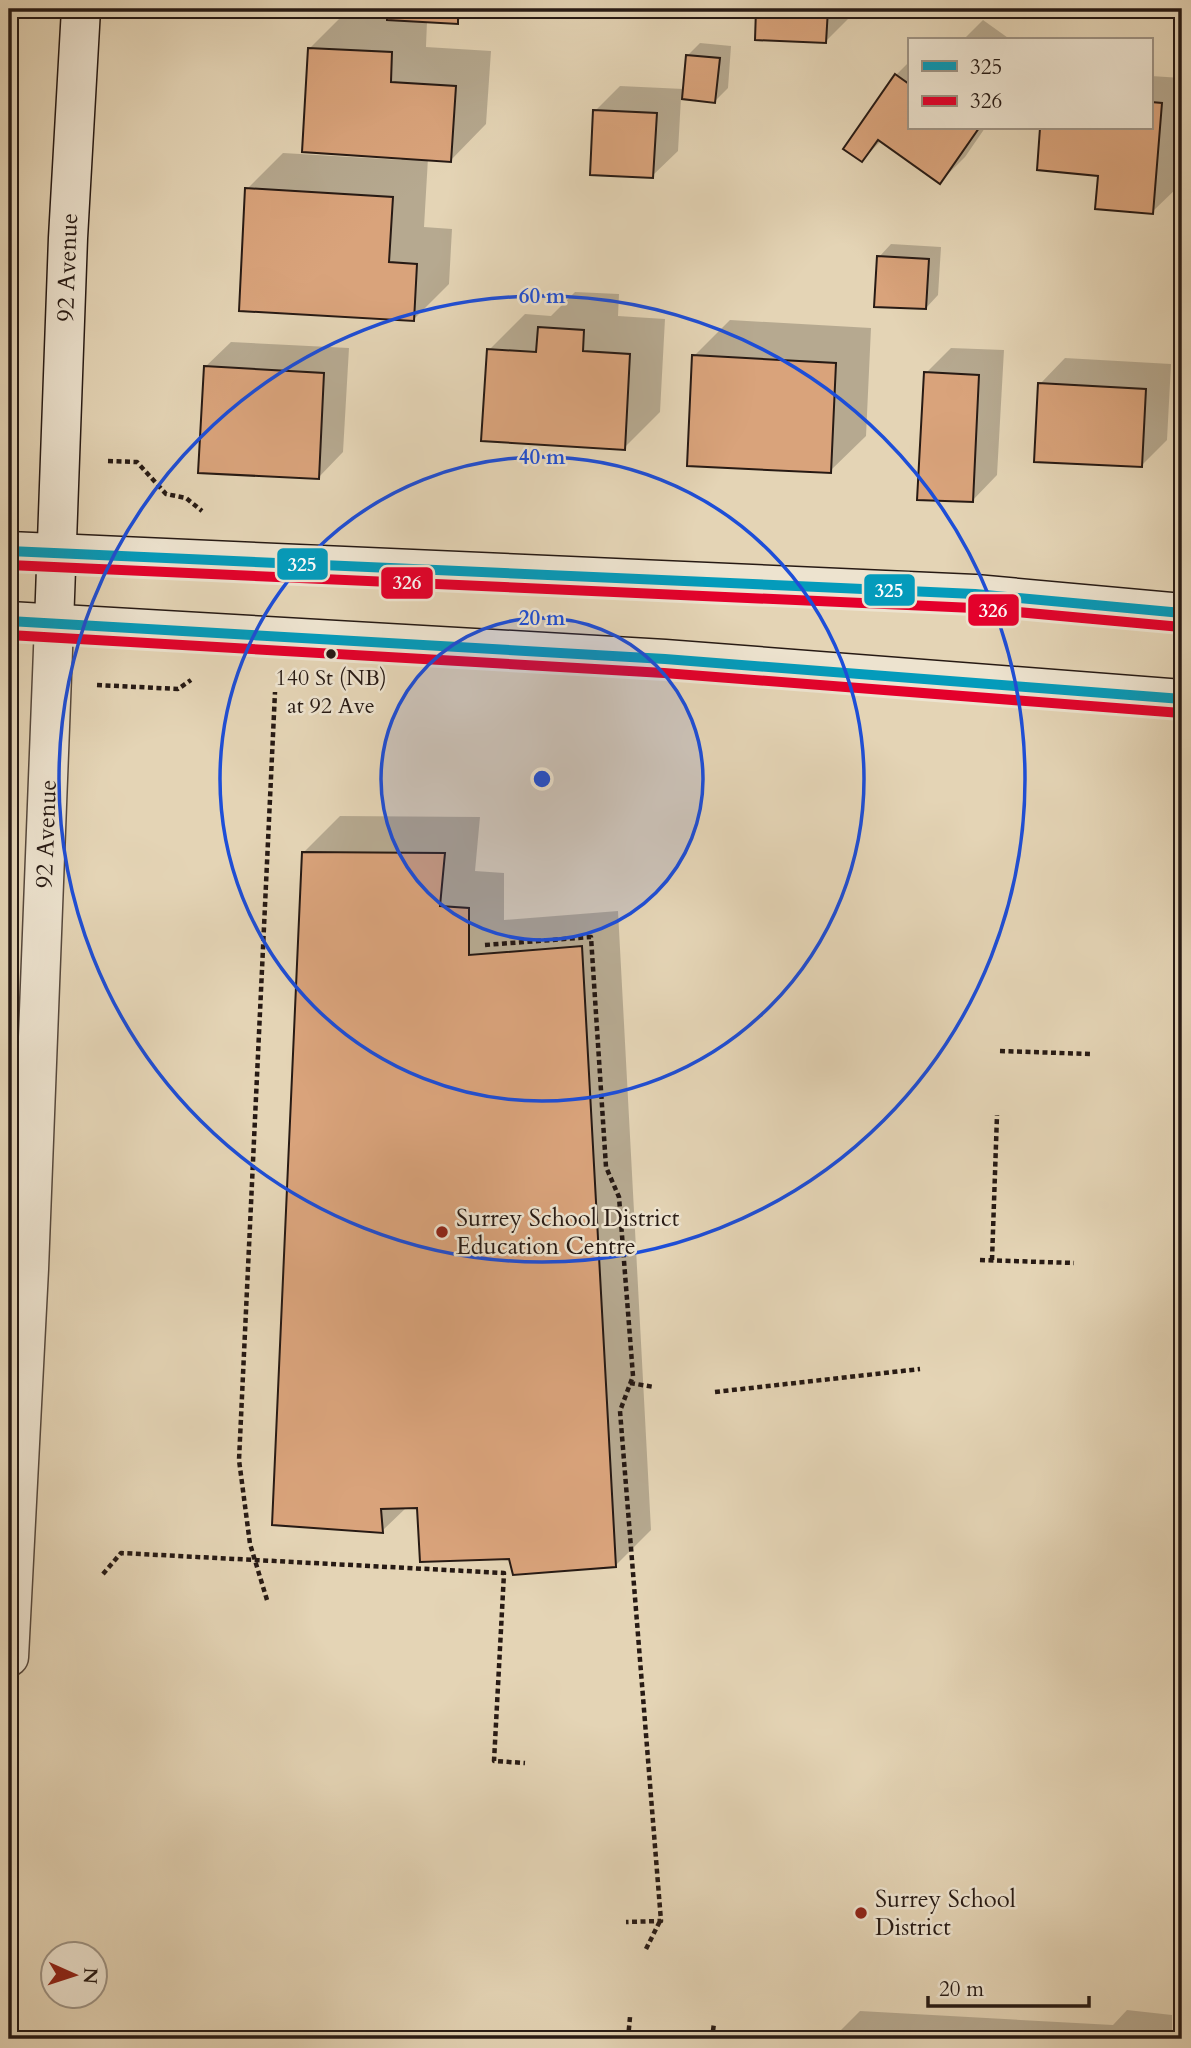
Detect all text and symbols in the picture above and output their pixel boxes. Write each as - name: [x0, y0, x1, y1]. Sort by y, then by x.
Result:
- legend: [908, 38, 1152, 130]
- text: 325: [970, 53, 1002, 82]
- text: 326: [970, 87, 1002, 116]
- street label: 92 Avenue: [49, 212, 86, 322]
- text: 60 m: [519, 282, 566, 311]
- text: 40 m: [519, 443, 566, 472]
- line badge: 325: [276, 547, 329, 581]
- text: 325: [287, 552, 317, 578]
- line badge: 326: [380, 566, 434, 600]
- text: 326: [392, 570, 422, 596]
- line badge: 325: [863, 573, 916, 607]
- text: 325: [874, 578, 904, 604]
- line badge: 326: [967, 593, 1020, 627]
- text: 326: [978, 598, 1008, 624]
- text: 20 m: [519, 604, 566, 633]
- marker: 140 St (NB) at 92 Ave: [324, 647, 338, 661]
- place label: 140 St (NB) at 92 Ave: [275, 663, 387, 721]
- centre of rings: [530, 767, 554, 791]
- street label: 92 Avenue: [28, 779, 65, 889]
- place label: Surrey School District Education Centre: [456, 1202, 680, 1263]
- marker: Surrey School District Education Centre: [434, 1224, 450, 1240]
- place label: Surrey School District: [875, 1883, 1016, 1944]
- marker: Surrey School District: [853, 1905, 869, 1921]
- north arrow: [38, 1940, 108, 2010]
- scale bar: [928, 1964, 1090, 2008]
- text: N: [77, 1967, 103, 1985]
- text: 20 m: [939, 1975, 984, 2004]

